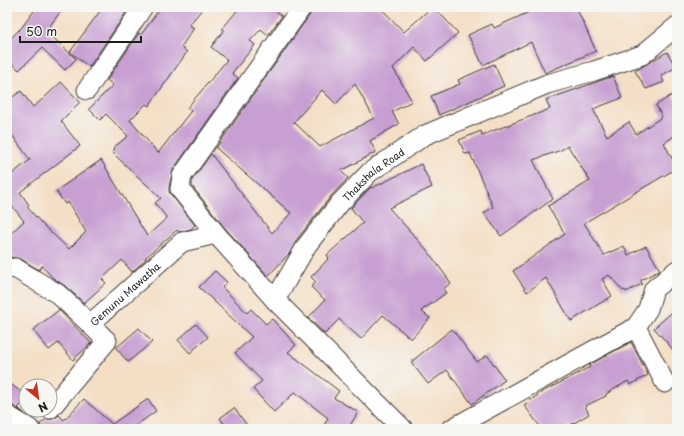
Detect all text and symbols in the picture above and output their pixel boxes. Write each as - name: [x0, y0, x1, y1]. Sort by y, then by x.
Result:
- scale bar: [20, 18, 141, 44]
- text: 50 m: [26, 22, 57, 40]
- street label: Thakshala Road: [339, 144, 407, 204]
- street label: Gemunu Mawatha: [86, 257, 163, 329]
- north arrow: [18, 378, 58, 418]
- text: N: [35, 398, 51, 417]

